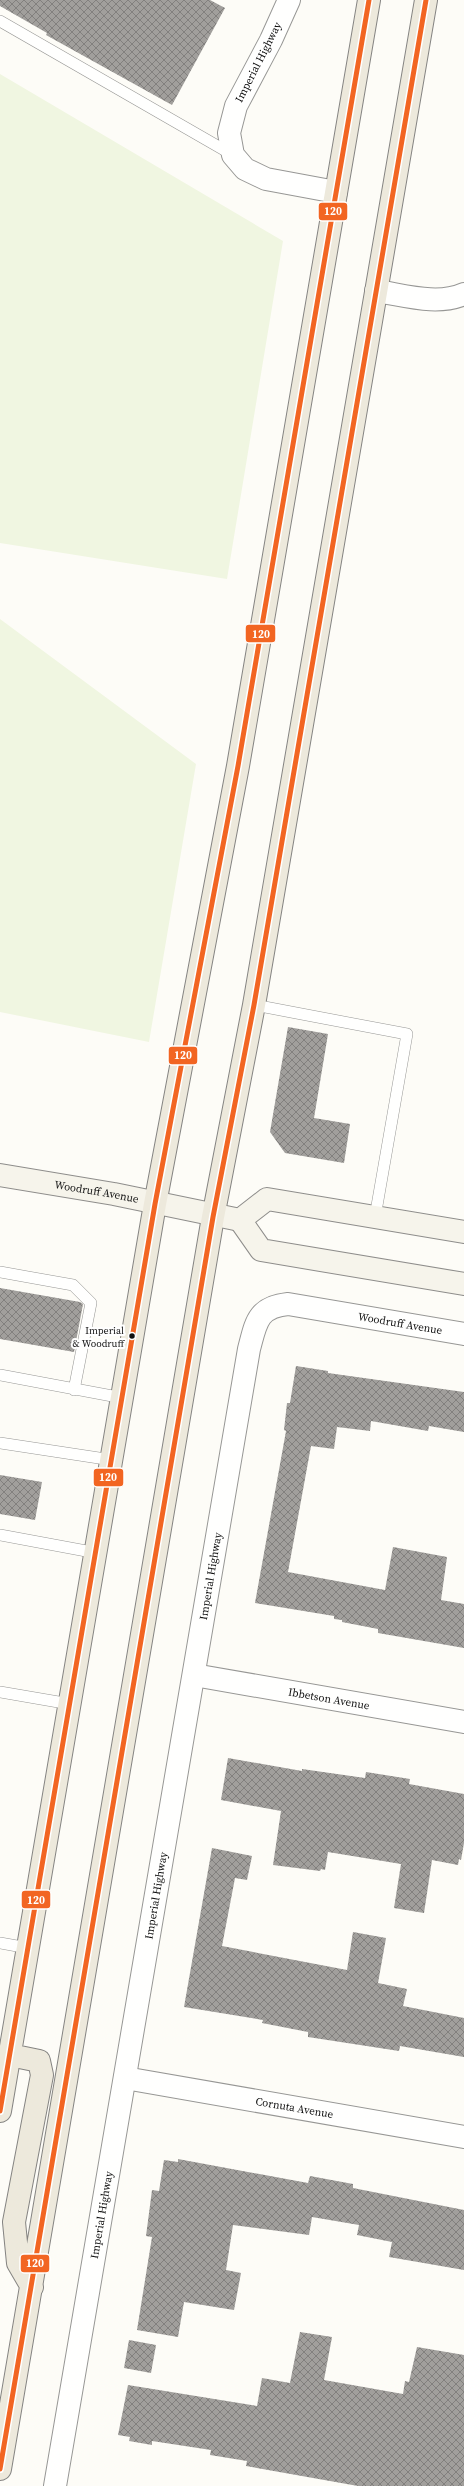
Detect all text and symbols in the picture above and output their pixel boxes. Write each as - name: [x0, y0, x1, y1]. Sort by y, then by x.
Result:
- street label: Imperial Highway: [232, 19, 285, 105]
- line badge: 120: [318, 202, 348, 221]
- text: 120: [324, 204, 342, 219]
- line badge: 120: [245, 624, 276, 643]
- text: 120: [252, 627, 270, 642]
- line badge: 120: [168, 1046, 198, 1065]
- text: 120: [174, 1048, 192, 1063]
- street label: Woodruff Avenue: [53, 1177, 140, 1207]
- street label: Woodruff Avenue: [357, 1309, 444, 1338]
- place label: Imperial & Woodruff: [73, 1324, 125, 1350]
- marker: Imperial & Woodruff: [127, 1331, 137, 1341]
- line badge: 120: [93, 1468, 124, 1487]
- text: 120: [99, 1470, 117, 1485]
- street label: Imperial Highway: [196, 1531, 226, 1621]
- street label: Ibbetson Avenue: [287, 1685, 371, 1713]
- street label: Imperial Highway: [141, 1850, 171, 1940]
- line badge: 120: [21, 1890, 51, 1909]
- text: 120: [27, 1893, 45, 1908]
- street label: Cornuta Avenue: [254, 2094, 335, 2122]
- street label: Imperial Highway: [87, 2170, 117, 2260]
- line badge: 120: [20, 2254, 50, 2273]
- text: 120: [26, 2256, 44, 2271]

